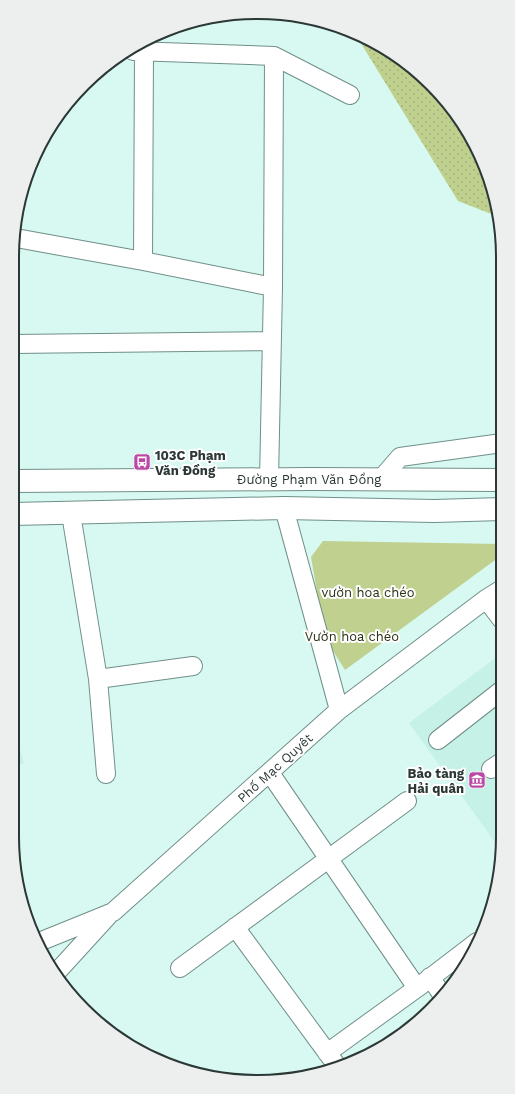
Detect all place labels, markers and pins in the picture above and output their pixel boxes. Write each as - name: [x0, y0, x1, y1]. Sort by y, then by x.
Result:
- place label: 103C Phạm Văn Đồng: [155, 448, 226, 478]
- bus stop icon: 103C Phạm Văn Đồng: [132, 452, 152, 472]
- place label: Bảo tàng Hải quân: [408, 766, 465, 796]
- museum icon: Bảo tàng Hải quân: [467, 770, 487, 790]

